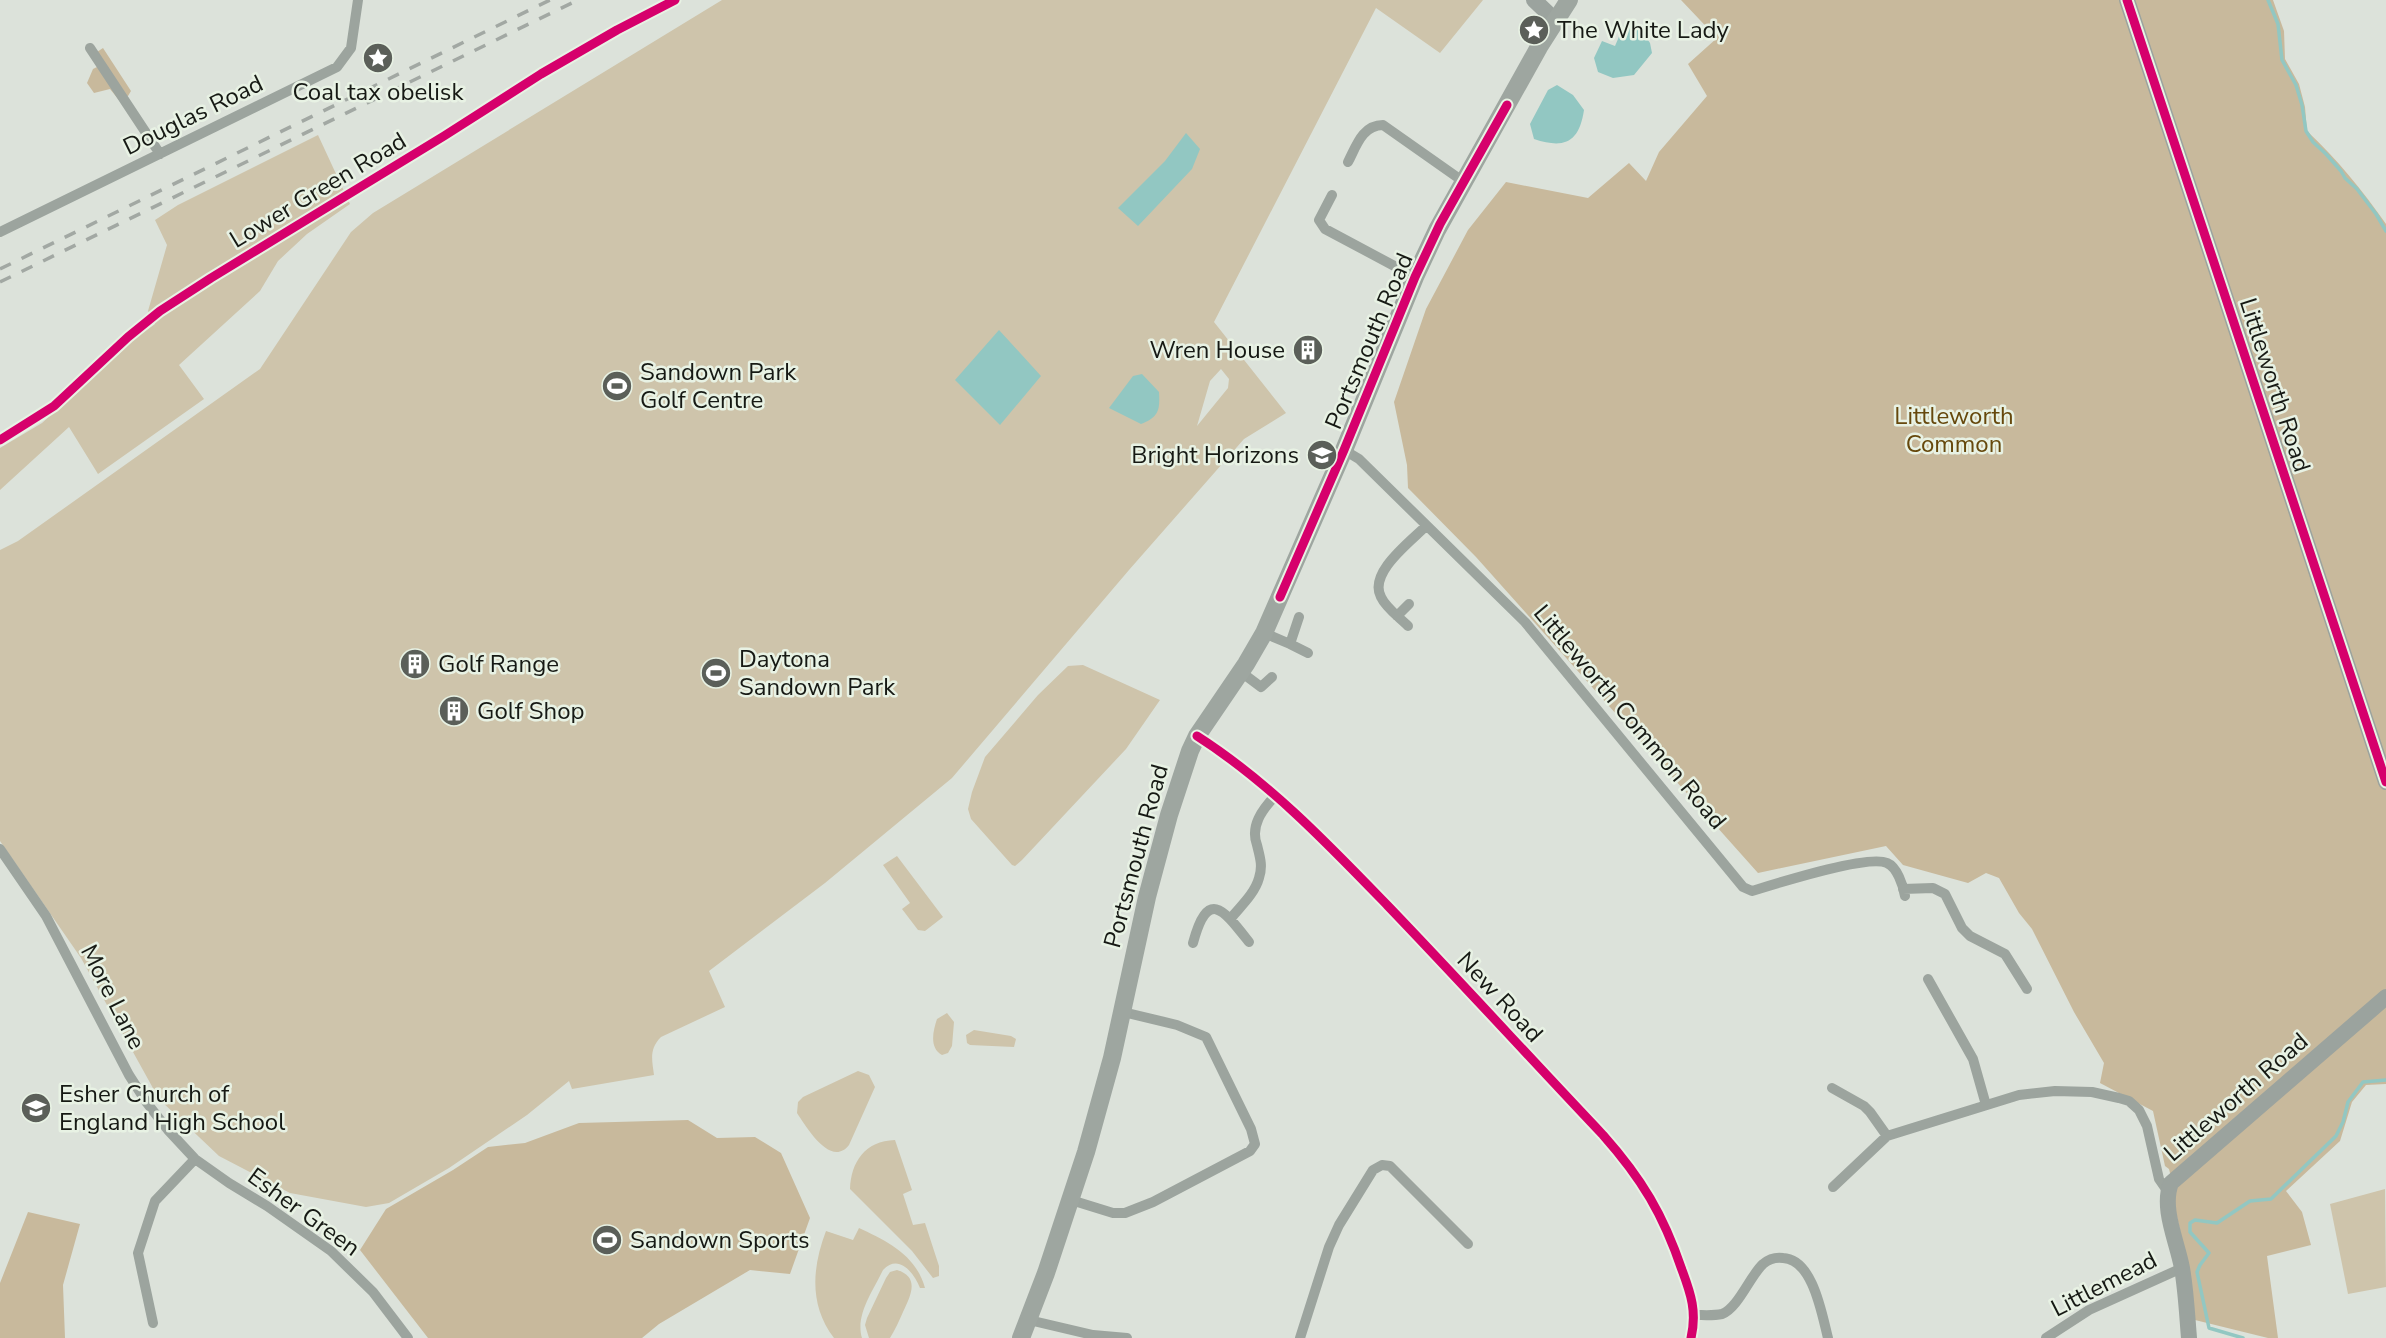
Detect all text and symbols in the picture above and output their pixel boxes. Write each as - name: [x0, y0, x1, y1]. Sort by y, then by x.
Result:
- place icon: The White Lady: [1517, 13, 1551, 47]
- place label: The White Lady: [1557, 14, 1730, 46]
- place icon: Coal tax obelisk: [361, 41, 395, 75]
- street label: Douglas Road: [118, 67, 268, 163]
- place label: Coal tax obelisk: [293, 76, 464, 108]
- street label: Lower Green Road: [224, 125, 412, 255]
- street label: Portsmouth Road: [1317, 248, 1421, 434]
- street label: Littleworth Road: [2232, 294, 2318, 476]
- building icon: Wren House: [1291, 333, 1325, 367]
- place label: Wren House: [1150, 334, 1285, 366]
- place label: Sandown Park Golf Centre: [640, 356, 797, 416]
- sports icon: Sandown Park Golf Centre: [600, 369, 634, 403]
- park label: Littleworth Common: [1894, 400, 2014, 460]
- school or university icon: Bright Horizons: [1305, 438, 1339, 472]
- place label: Bright Horizons: [1131, 439, 1299, 471]
- street label: Littleworth Common Road: [1526, 598, 1734, 836]
- place label: Daytona Sandown Park: [739, 643, 896, 703]
- building icon: Golf Range: [398, 647, 432, 681]
- place label: Golf Range: [438, 648, 559, 680]
- sports icon: Daytona Sandown Park: [699, 656, 733, 690]
- building icon: Golf Shop: [437, 694, 471, 728]
- place label: Golf Shop: [477, 695, 585, 727]
- street label: Portsmouth Road: [1096, 761, 1176, 951]
- street label: More Lane: [73, 939, 153, 1055]
- street label: New Road: [1450, 945, 1550, 1049]
- street label: Littleworth Road: [2157, 1025, 2315, 1169]
- place label: Esher Church of England High School: [59, 1078, 285, 1138]
- school or university icon: Esher Church of England High School: [19, 1091, 53, 1125]
- street label: Esher Green: [241, 1160, 367, 1264]
- sports icon: Sandown Sports: [590, 1223, 624, 1257]
- place label: Sandown Sports: [630, 1224, 810, 1256]
- street label: Littlemead: [2046, 1244, 2162, 1324]

